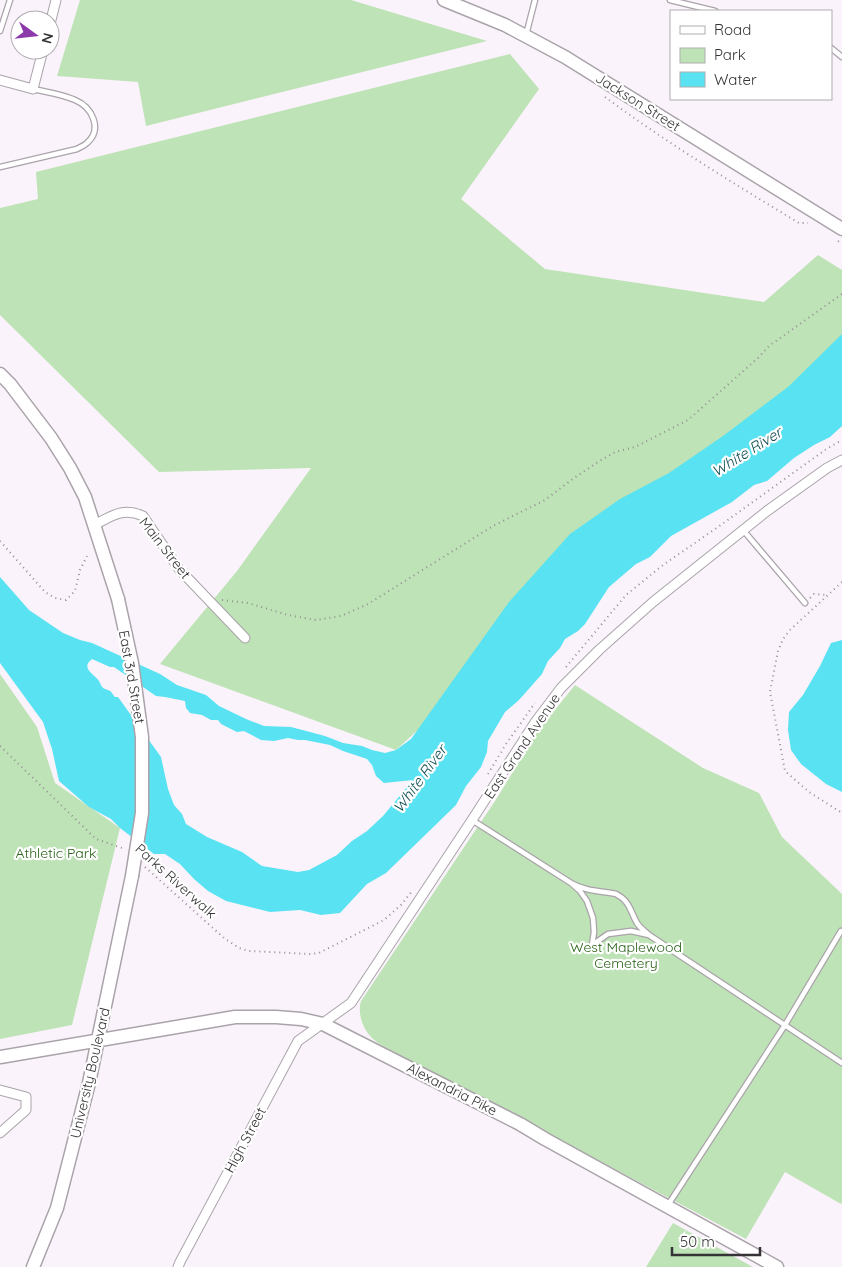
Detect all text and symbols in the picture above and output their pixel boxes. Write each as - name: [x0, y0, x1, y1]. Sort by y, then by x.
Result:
- north arrow: [10, 10, 60, 60]
- legend: [670, 10, 832, 100]
- text: Road: [714, 20, 751, 39]
- text: N: [38, 31, 58, 46]
- text: Park: [714, 45, 746, 64]
- street label: Jackson Street: [592, 69, 684, 135]
- text: Water: [714, 70, 757, 89]
- water label: White River: [708, 421, 787, 481]
- street label: Main Street: [135, 514, 195, 583]
- street label: East 3rd Street: [115, 629, 149, 725]
- street label: East Grand Avenue: [480, 690, 564, 802]
- water label: White River: [389, 739, 452, 816]
- street label: Parks Riverwalk: [132, 840, 220, 922]
- park label: Athletic Park: [15, 844, 97, 862]
- park label: West Maplewood Cemetery: [570, 938, 682, 972]
- street label: University Boulevard: [66, 1006, 114, 1140]
- street label: Alexandria Pike: [404, 1059, 500, 1120]
- street label: High Street: [220, 1104, 270, 1176]
- scale bar: [672, 1224, 760, 1256]
- text: 50 m: [680, 1232, 715, 1251]

